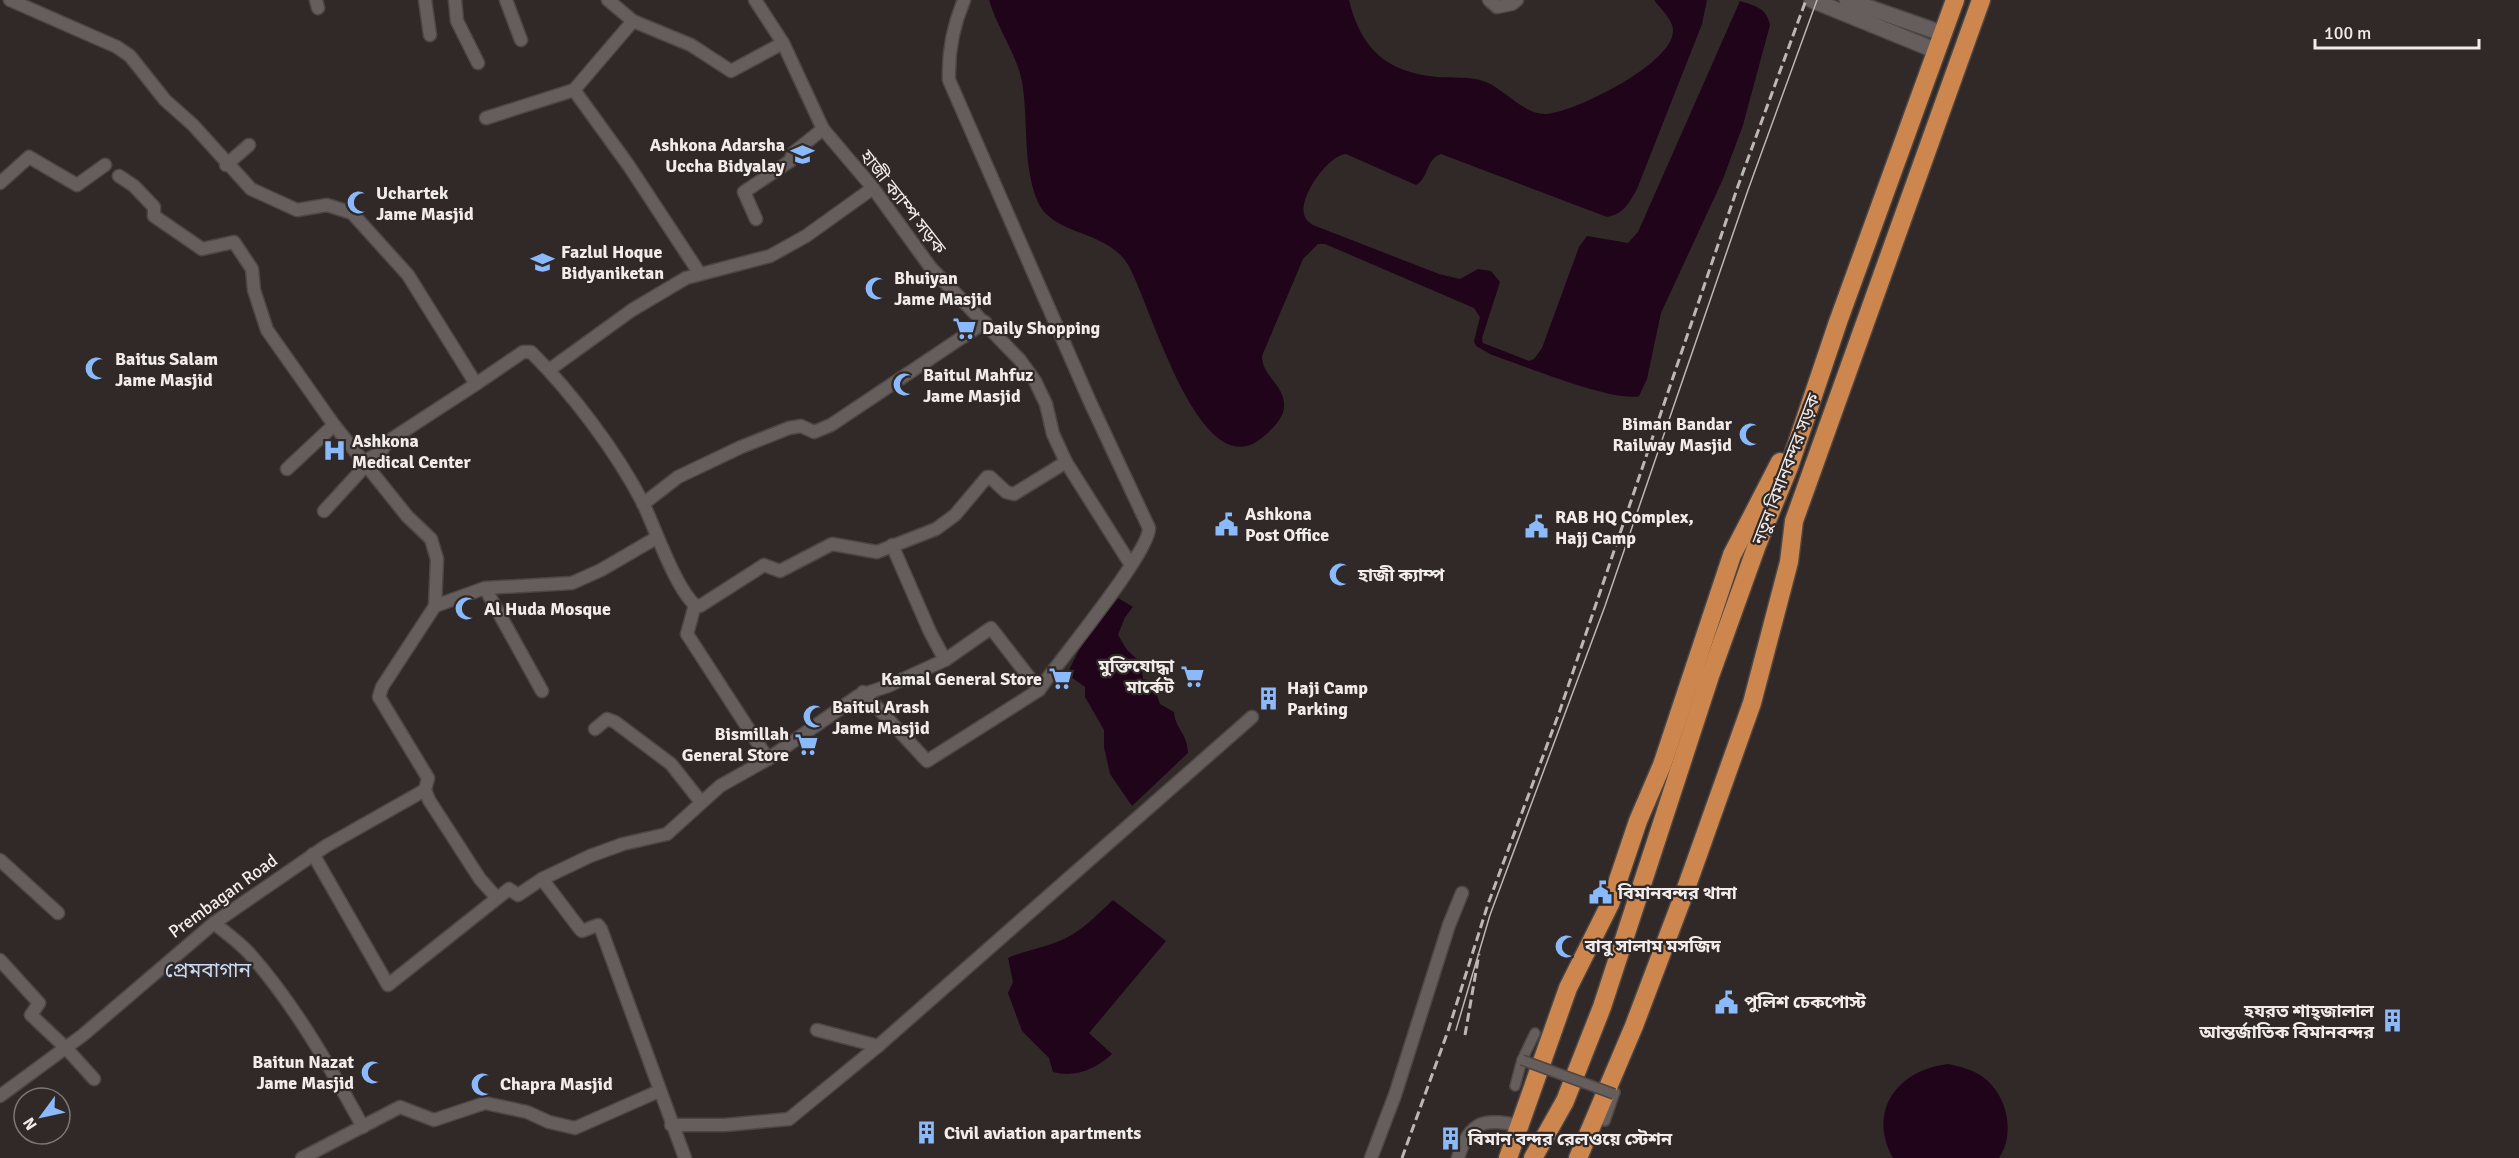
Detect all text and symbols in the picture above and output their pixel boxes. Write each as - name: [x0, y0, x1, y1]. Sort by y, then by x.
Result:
- scale bar: [2315, 12, 2478, 50]
- text: 100 m: [2324, 22, 2371, 44]
- place label: Ashkona Adarsha Uccha Bidyalay: [650, 134, 785, 177]
- school or university icon: Ashkona Adarsha Uccha Bidyalay: [790, 142, 816, 168]
- street label: হাজী ক্যাম্প সড়ক: [855, 145, 951, 259]
- place label: Uchartek Jame Masjid: [376, 182, 474, 225]
- mosque icon: Uchartek Jame Masjid: [345, 190, 371, 216]
- place label: Fazlul Hoque Bidyaniketan: [561, 241, 664, 284]
- school or university icon: Fazlul Hoque Bidyaniketan: [530, 249, 556, 275]
- place label: Bhuiyan Jame Masjid: [894, 267, 992, 310]
- mosque icon: Bhuiyan Jame Masjid: [863, 275, 889, 301]
- supermarket icon: Daily Shopping: [951, 315, 977, 341]
- place label: Daily Shopping: [982, 317, 1101, 339]
- place label: Baitus Salam Jame Masjid: [115, 348, 218, 391]
- mosque icon: Baitus Salam Jame Masjid: [84, 356, 110, 382]
- place label: Baitul Mahfuz Jame Masjid: [923, 364, 1033, 407]
- mosque icon: Baitul Mahfuz Jame Masjid: [892, 372, 918, 398]
- street label: নতুন বিমানবন্দর সড়ক: [1747, 390, 1825, 548]
- place label: Biman Bandar Railway Masjid: [1613, 413, 1733, 456]
- mosque icon: Biman Bandar Railway Masjid: [1737, 421, 1763, 447]
- place label: Ashkona Medical Center: [352, 430, 472, 473]
- hospital icon: Ashkona Medical Center: [321, 438, 347, 464]
- place label: Ashkona Post Office: [1245, 503, 1329, 546]
- place label: RAB HQ Complex, Hajj Camp: [1555, 506, 1694, 549]
- public building icon: Ashkona Post Office: [1214, 511, 1240, 537]
- public building icon: RAB HQ Complex, Hajj Camp: [1524, 514, 1550, 540]
- mosque icon: হাজী ক্যাম্প: [1327, 562, 1353, 588]
- place label: হাজী ক্যাম্প: [1357, 564, 1445, 586]
- mosque icon: Al Huda Mosque: [453, 596, 479, 622]
- place label: Al Huda Mosque: [484, 598, 611, 620]
- place label: মুক্তিযোদ্ধা মার্কেট: [1098, 655, 1175, 698]
- supermarket icon: মুক্তিযোদ্ধা মার্কেট: [1179, 663, 1205, 689]
- supermarket icon: Kamal General Store: [1047, 666, 1073, 692]
- place label: Kamal General Store: [881, 668, 1042, 690]
- place label: Haji Camp Parking: [1287, 677, 1368, 720]
- building icon: Haji Camp Parking: [1256, 685, 1282, 711]
- place label: Baitul Arash Jame Masjid: [832, 696, 930, 739]
- mosque icon: Baitul Arash Jame Masjid: [801, 704, 827, 730]
- place label: Bismillah General Store: [682, 723, 789, 766]
- supermarket icon: Bismillah General Store: [794, 731, 820, 757]
- street label: Prembagan Road: [164, 849, 282, 943]
- public building icon: বিমানবন্দর থানা: [1587, 880, 1613, 906]
- place label: বিমানবন্দর থানা: [1617, 882, 1738, 904]
- mosque icon: বাবু সালাম মসজিদ: [1554, 933, 1580, 959]
- place label: বাবু সালাম মসজিদ: [1584, 935, 1721, 957]
- district label: প্রেমবাগান: [165, 957, 252, 983]
- public building icon: পুলিশ চেকপোস্ট: [1713, 989, 1739, 1015]
- place label: পুলিশ চেকপোস্ট: [1744, 991, 1867, 1013]
- place label: হযরত শাহ্‌জালাল আন্তর্জাতিক বিমানবন্দর: [2198, 1000, 2375, 1043]
- building icon: হযরত শাহ্‌জালাল আন্তর্জাতিক বিমানবন্দর: [2379, 1008, 2405, 1034]
- place label: Baitun Nazat Jame Masjid: [252, 1051, 354, 1094]
- mosque icon: Baitun Nazat Jame Masjid: [359, 1059, 385, 1085]
- mosque icon: Chapra Masjid: [469, 1071, 495, 1097]
- place label: Chapra Masjid: [500, 1073, 613, 1095]
- north arrow: [12, 1086, 72, 1146]
- text: N: [19, 1114, 42, 1134]
- building icon: Civil aviation apartments: [913, 1120, 939, 1146]
- place label: Civil aviation apartments: [944, 1122, 1141, 1144]
- building icon: বিমান বন্দর রেলওয়ে স্টেশন: [1437, 1126, 1463, 1152]
- place label: বিমান বন্দর রেলওয়ে স্টেশন: [1467, 1128, 1673, 1150]

